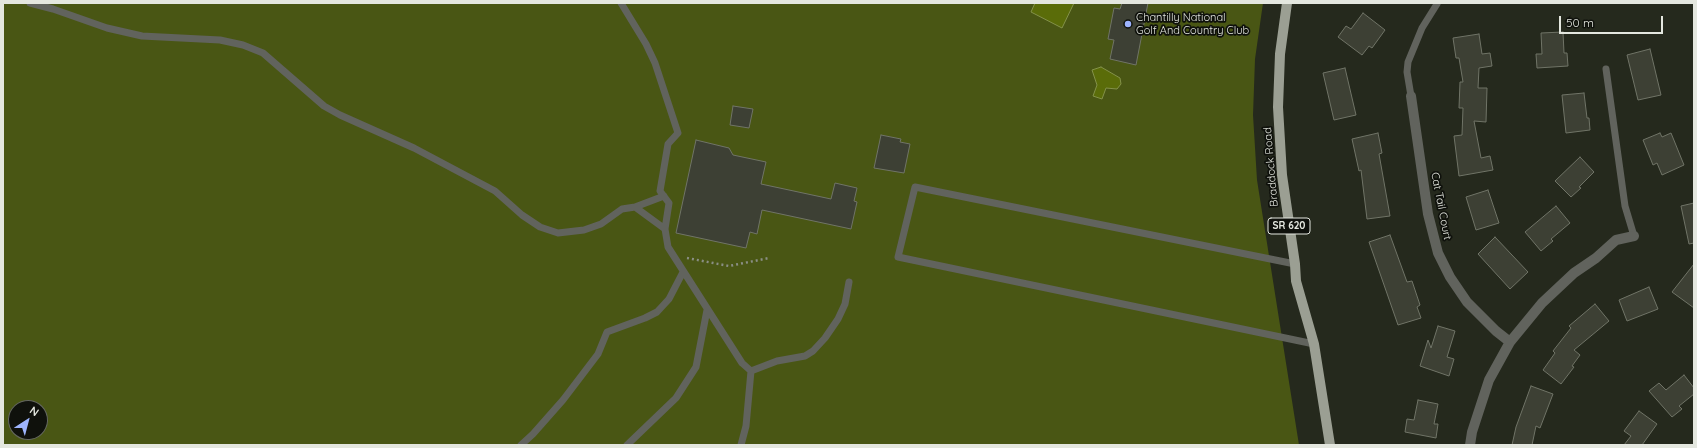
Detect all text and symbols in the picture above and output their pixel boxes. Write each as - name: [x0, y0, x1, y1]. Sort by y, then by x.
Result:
- scale bar: [1561, 8, 1665, 34]
- place label: Chantilly National Golf And Country Club: [1136, 11, 1249, 37]
- text: 50 m: [1566, 15, 1594, 30]
- marker: Chantilly National Golf And Country Club: [1123, 19, 1133, 29]
- street label: Braddock Road: [1261, 127, 1281, 207]
- street label: Cat Tail Court: [1428, 171, 1454, 241]
- road number: SR 620: [1268, 218, 1310, 234]
- north arrow: [8, 400, 48, 440]
- text: N: [27, 403, 42, 419]

